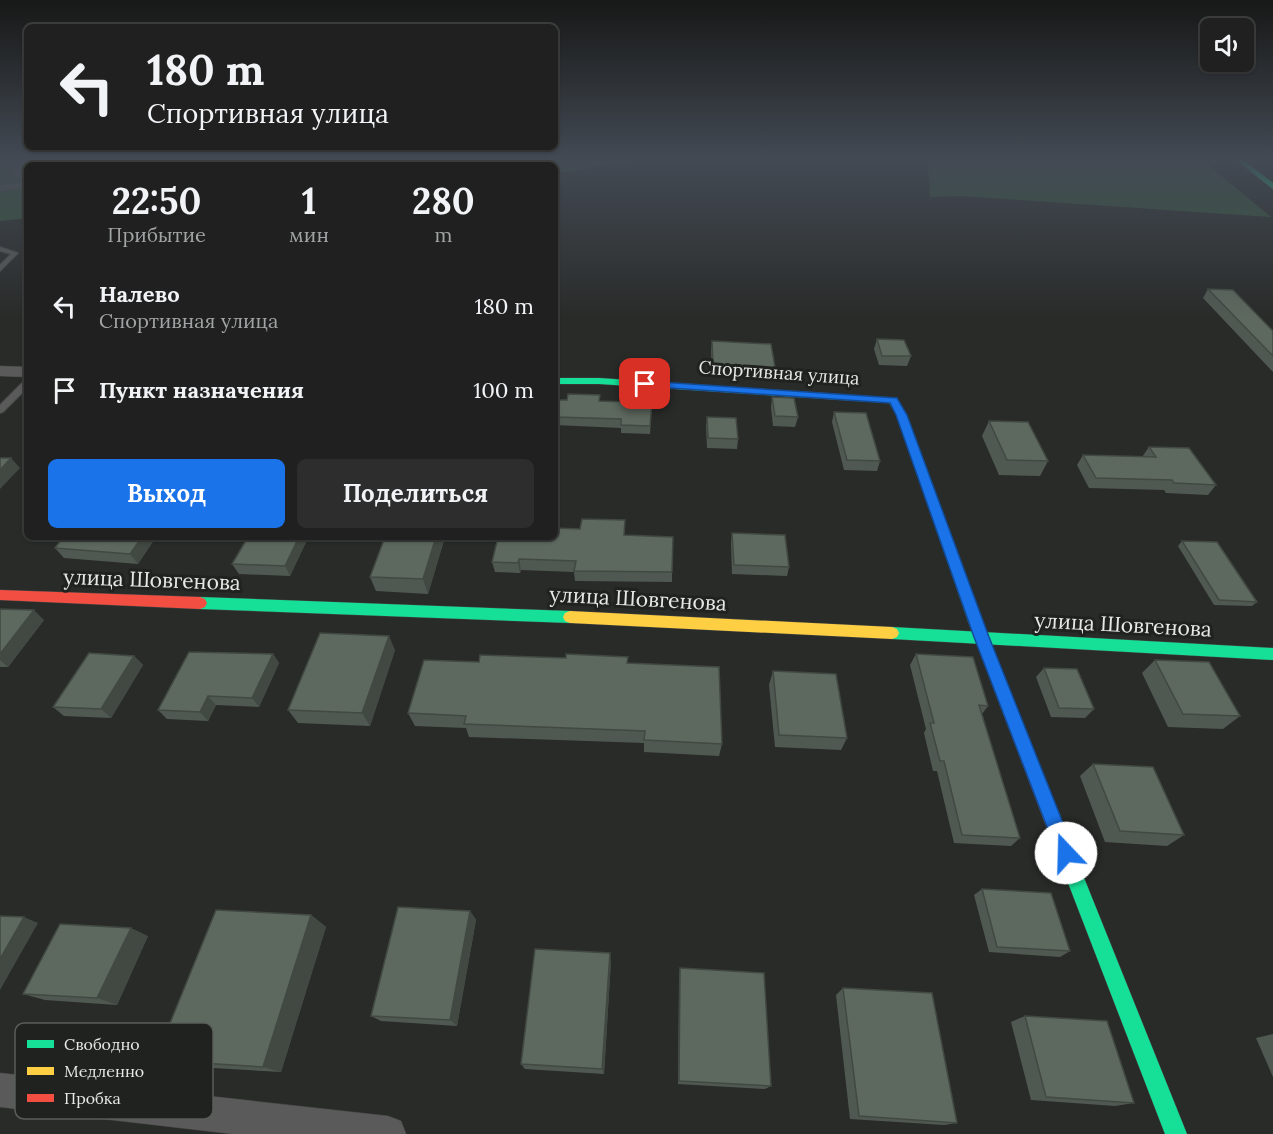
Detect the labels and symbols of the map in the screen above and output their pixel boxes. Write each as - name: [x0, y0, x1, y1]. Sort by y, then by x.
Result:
- street label: Спортивная улица: [698, 355, 860, 390]
- pin: [619, 358, 670, 409]
- street label: улица Шовгенова: [63, 563, 241, 596]
- street label: улица Шовгенова: [549, 580, 728, 617]
- street label: улица Шовгенова: [1034, 606, 1213, 643]
- position arrow: [1034, 821, 1098, 885]
- legend: [15, 1023, 213, 1119]
- text: Свободно: [64, 1034, 140, 1054]
- text: Медленно: [64, 1061, 144, 1081]
- text: Пробка: [64, 1088, 121, 1108]

